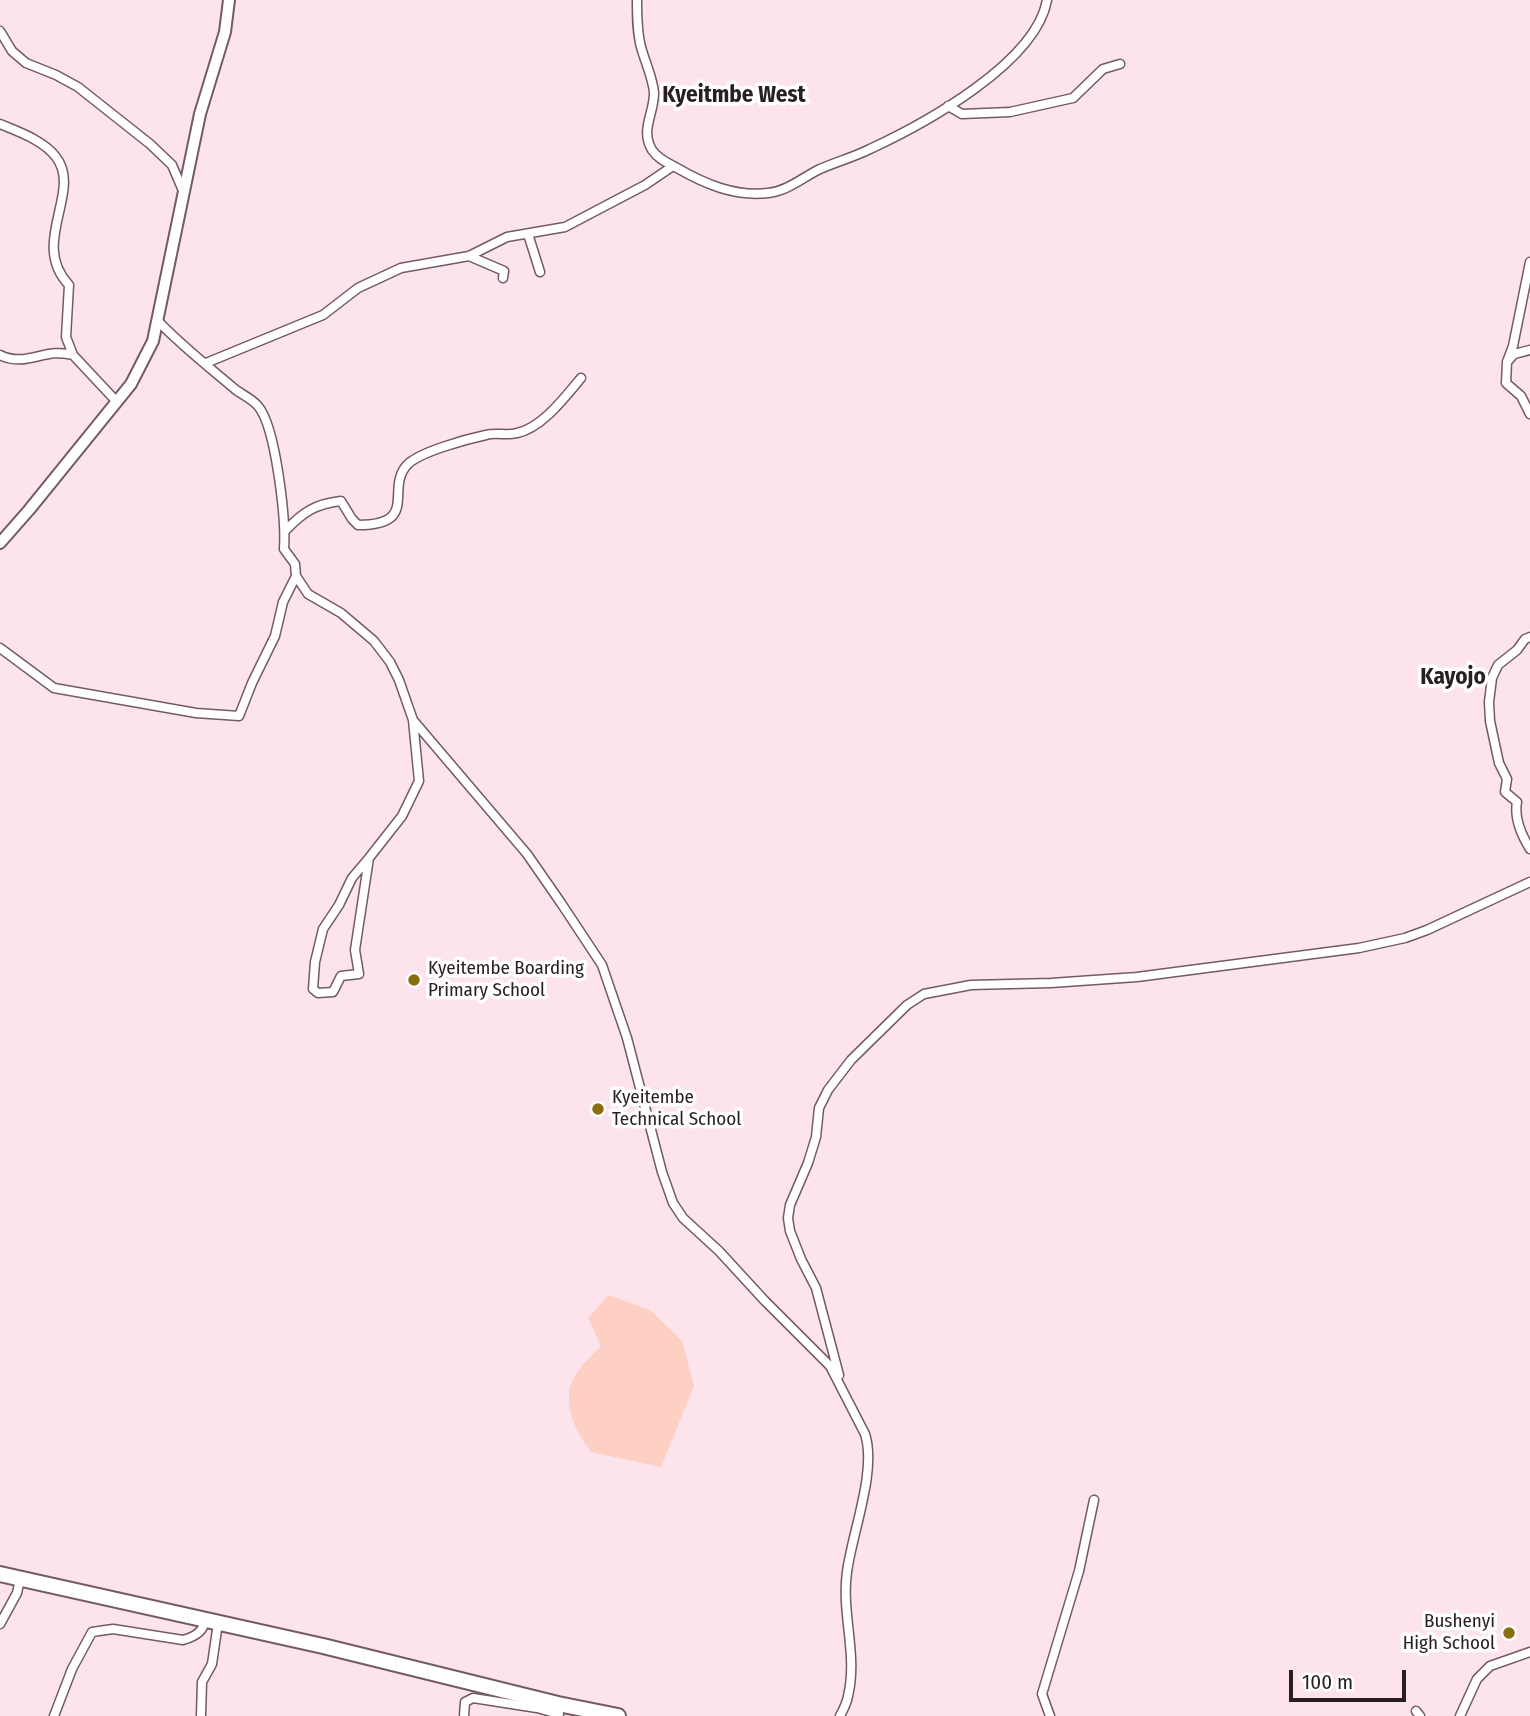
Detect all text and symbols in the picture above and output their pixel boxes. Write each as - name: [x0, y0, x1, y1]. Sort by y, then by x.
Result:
- district label: Kyeitmbe West: [662, 82, 806, 110]
- district label: Kayojo: [1420, 664, 1486, 692]
- place label: Kyeitembe Boarding Primary School: [428, 958, 584, 1002]
- marker: Kyeitembe Boarding Primary School: [406, 972, 422, 988]
- place label: Kyeitembe Technical School: [612, 1087, 741, 1131]
- marker: Kyeitembe Technical School: [590, 1101, 606, 1117]
- place label: Bushenyi High School: [1403, 1611, 1495, 1655]
- marker: Bushenyi High School: [1501, 1625, 1517, 1641]
- scale bar: [1292, 1656, 1409, 1700]
- text: 100 m: [1302, 1669, 1353, 1695]

